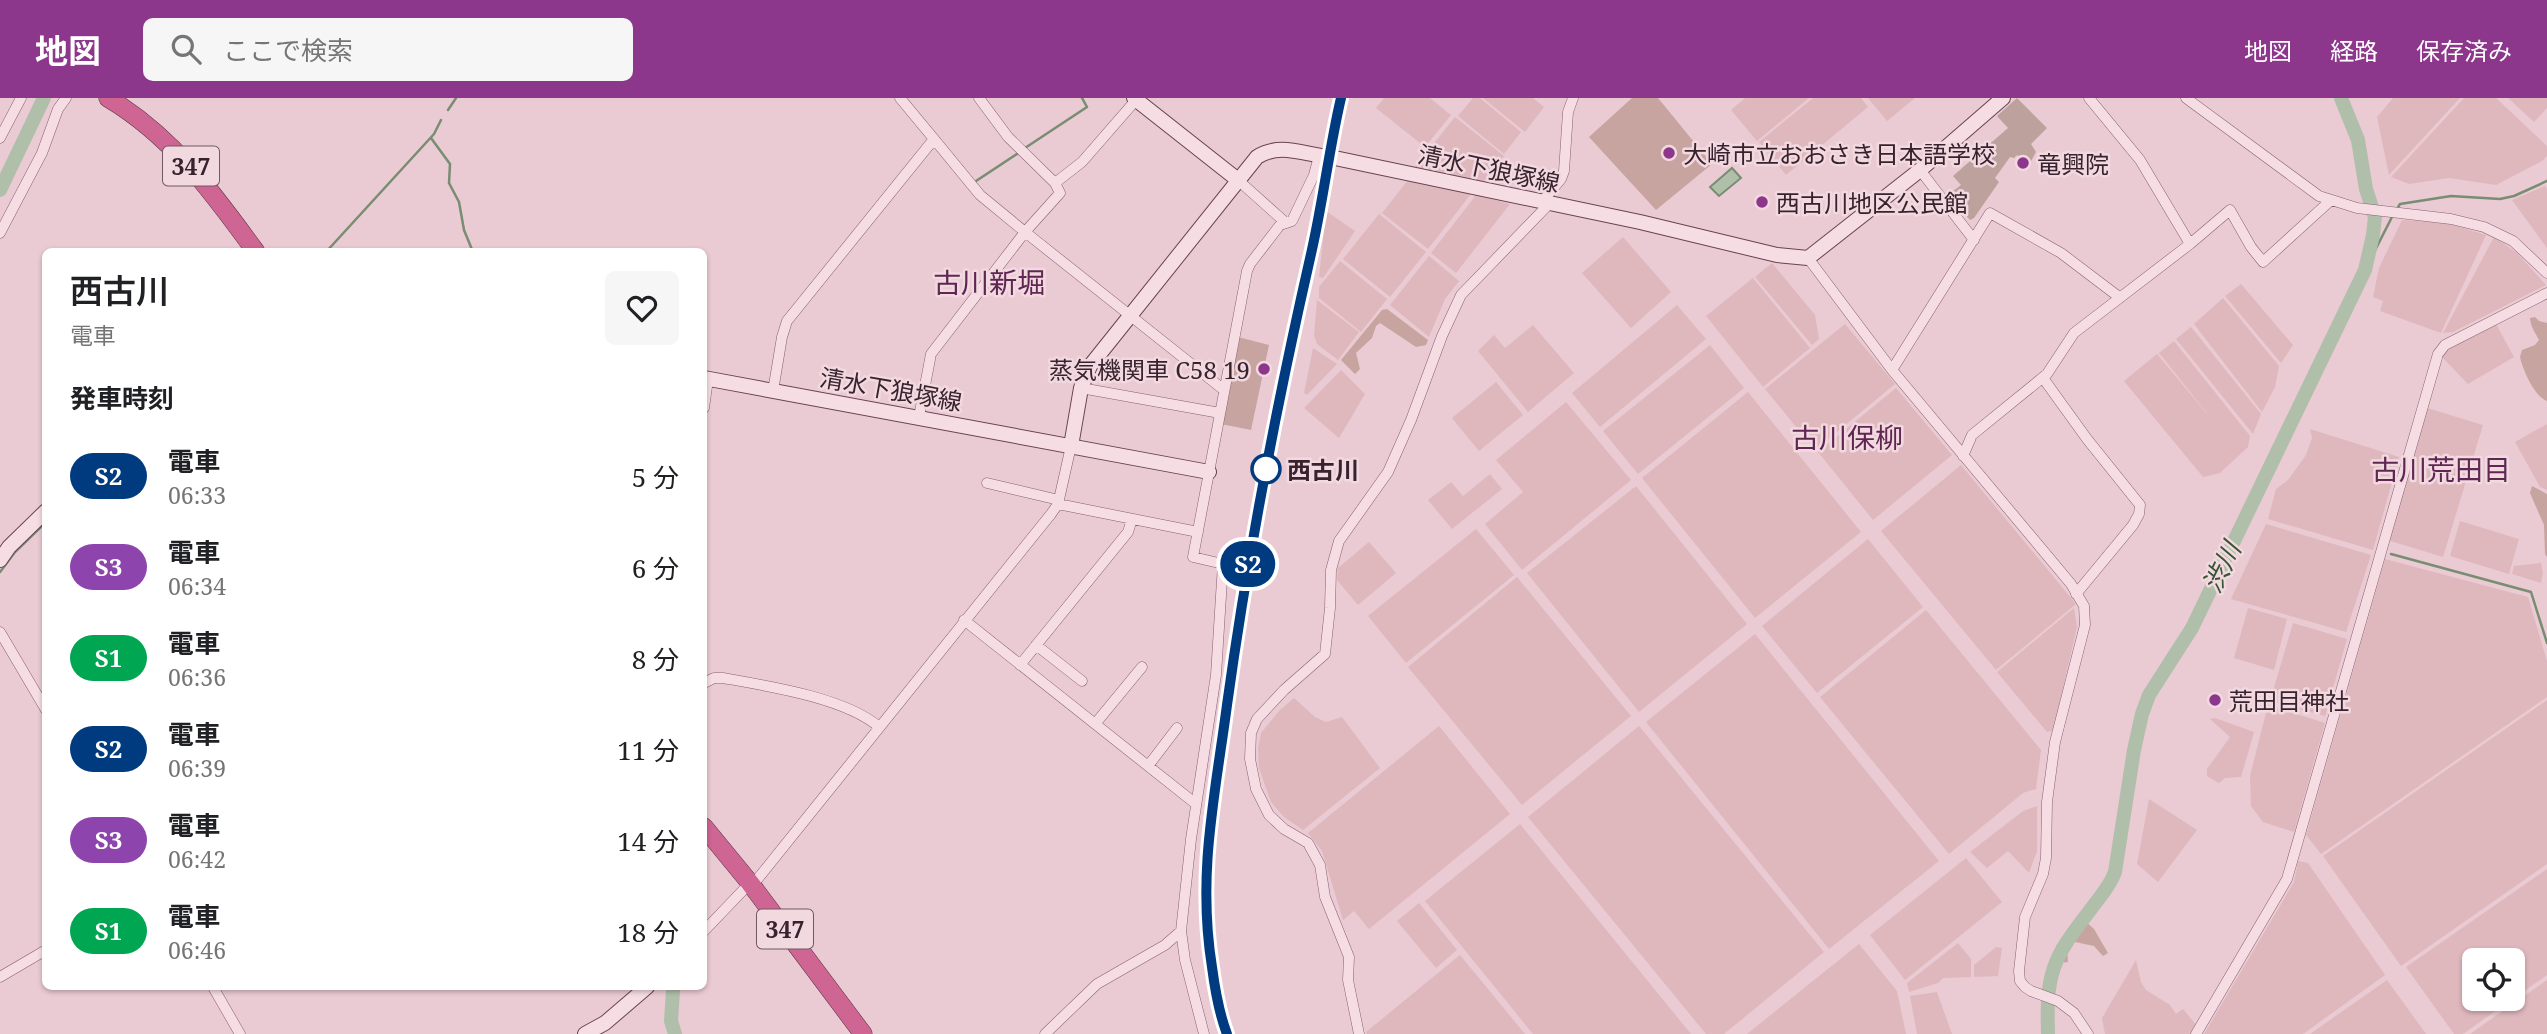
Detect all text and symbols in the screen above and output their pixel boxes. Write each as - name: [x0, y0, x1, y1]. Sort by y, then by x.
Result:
- search box: [143, 18, 633, 81]
- text: 地図: [35, 28, 101, 73]
- icon: search: [167, 30, 205, 68]
- text: ここで検索: [223, 32, 353, 68]
- text: 地図: [2244, 34, 2292, 67]
- text: 経路: [2330, 34, 2378, 67]
- text: 保存済み: [2416, 34, 2512, 67]
- street label: 清水下狼塚線: [1415, 137, 1563, 199]
- place label: 大崎市立おおさき日本語学校: [1683, 137, 1995, 170]
- marker: 大崎市立おおさき日本語学校: [1661, 145, 1677, 161]
- road number: 347: [163, 146, 219, 186]
- place label: 竜興院: [2037, 147, 2109, 180]
- marker: 竜興院: [2015, 155, 2031, 171]
- place label: 西古川地区公民館: [1776, 186, 1968, 219]
- marker: 西古川地区公民館: [1754, 194, 1770, 210]
- district label: 古川新堀: [933, 263, 1045, 301]
- text: 西古川: [70, 268, 169, 313]
- button: heart: [605, 271, 679, 345]
- text: 電車: [70, 319, 116, 351]
- place label: 蒸気機関車 C58 19: [1049, 353, 1250, 386]
- street label: 清水下狼塚線: [817, 360, 965, 418]
- marker: 蒸気機関車 C58 19: [1256, 361, 1272, 377]
- text: 発車時刻: [70, 380, 174, 416]
- district label: 古川保柳: [1791, 418, 1903, 456]
- text: 電車: [168, 443, 220, 479]
- district label: 古川荒田目: [2371, 450, 2511, 488]
- place label: 西古川: [1287, 453, 1359, 486]
- marker: 西古川: [1251, 454, 1281, 484]
- text: S2: [95, 459, 122, 492]
- text: 5 分: [632, 459, 679, 495]
- text: 06:33: [168, 479, 226, 511]
- water label: 渋川: [2193, 533, 2250, 598]
- text: 電車: [168, 534, 220, 570]
- line badge: S2: [1216, 541, 1280, 587]
- text: S2: [1234, 547, 1262, 580]
- text: S3: [95, 550, 122, 583]
- text: 6 分: [632, 550, 679, 586]
- text: 06:34: [168, 570, 226, 602]
- text: 電車: [168, 625, 220, 661]
- text: S1: [95, 641, 122, 674]
- text: 8 分: [632, 641, 679, 677]
- text: 06:36: [168, 661, 226, 693]
- place label: 荒田目神社: [2229, 684, 2349, 717]
- marker: 荒田目神社: [2207, 692, 2223, 708]
- text: 電車: [168, 716, 220, 752]
- text: S2: [95, 732, 122, 765]
- text: 11 分: [617, 732, 679, 768]
- text: 06:39: [168, 752, 226, 784]
- text: 電車: [168, 807, 220, 843]
- text: S3: [95, 823, 122, 856]
- text: 14 分: [617, 823, 679, 859]
- text: 06:42: [168, 843, 226, 875]
- text: 電車: [168, 898, 220, 934]
- road number: 347: [757, 909, 813, 948]
- text: S1: [95, 914, 122, 947]
- text: 18 分: [617, 914, 679, 950]
- text: 06:46: [168, 934, 226, 966]
- map controls: [2462, 948, 2525, 1011]
- button: locate: [2462, 948, 2525, 1011]

